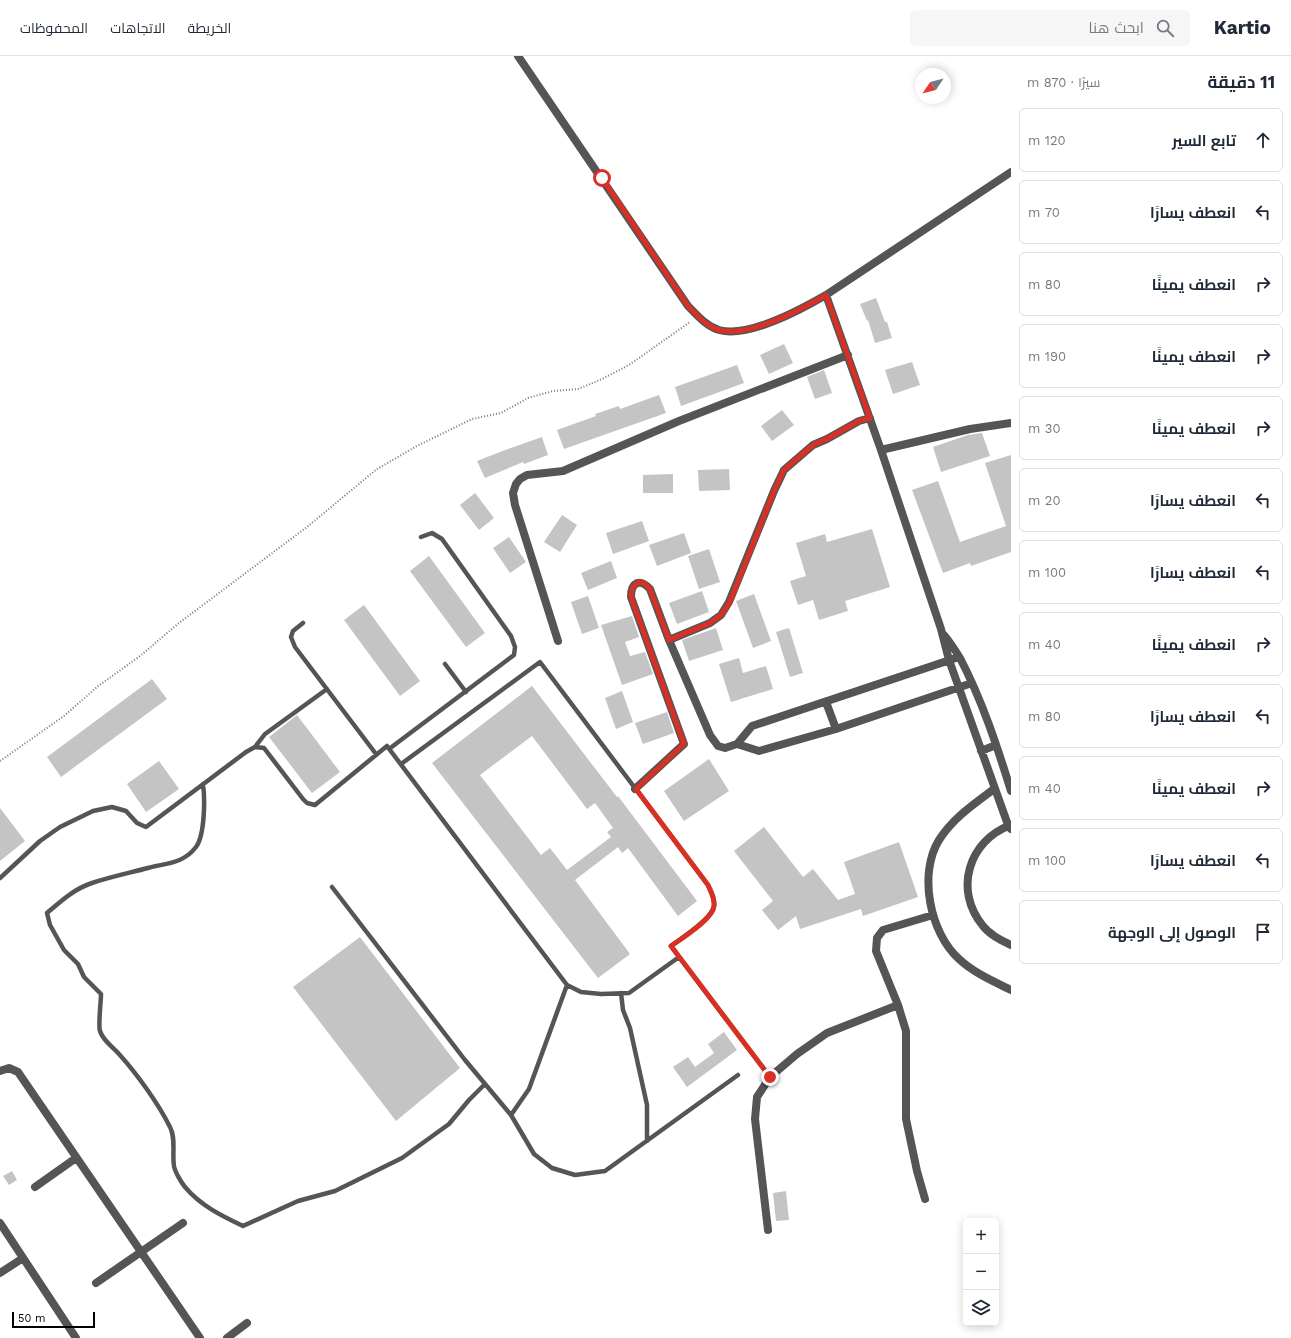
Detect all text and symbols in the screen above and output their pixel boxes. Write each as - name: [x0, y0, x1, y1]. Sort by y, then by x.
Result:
- search box: [910, 10, 1190, 46]
- text: Kartio: [1214, 16, 1271, 39]
- icon: search: [1154, 17, 1176, 39]
- text: ابحث هنا: [1089, 19, 1144, 37]
- text: المحفوظات: [20, 20, 88, 36]
- text: الاتجاهات: [110, 20, 166, 36]
- text: الخريطة: [188, 20, 231, 36]
- north arrow: [915, 68, 951, 104]
- text: 11 دقيقة: [1207, 72, 1275, 92]
- text: سيرًا · 870 m: [1027, 75, 1100, 90]
- icon: ahead: [1252, 129, 1274, 151]
- text: تابع السير: [1172, 132, 1236, 150]
- text: 120 m: [1028, 133, 1066, 148]
- route start: [593, 169, 611, 187]
- icon: left: [1252, 201, 1274, 223]
- text: انعطف يسارًا: [1150, 204, 1236, 222]
- text: 70 m: [1028, 205, 1060, 220]
- icon: right: [1252, 273, 1274, 295]
- text: انعطف يمينًا: [1152, 276, 1236, 294]
- text: 80 m: [1028, 277, 1061, 292]
- icon: right: [1252, 345, 1274, 367]
- text: انعطف يمينًا: [1152, 348, 1236, 366]
- text: 190 m: [1028, 349, 1066, 364]
- icon: right: [1252, 417, 1274, 439]
- text: انعطف يمينًا: [1152, 420, 1236, 438]
- text: 30 m: [1028, 421, 1061, 436]
- icon: left: [1252, 489, 1274, 511]
- text: انعطف يسارًا: [1150, 492, 1236, 510]
- text: 20 m: [1028, 493, 1061, 508]
- icon: left: [1252, 561, 1274, 583]
- text: انعطف يسارًا: [1150, 564, 1236, 582]
- text: 100 m: [1028, 565, 1066, 580]
- icon: right: [1252, 633, 1274, 655]
- text: انعطف يمينًا: [1152, 636, 1236, 654]
- text: 40 m: [1028, 637, 1061, 652]
- icon: left: [1252, 705, 1274, 727]
- text: انعطف يسارًا: [1150, 708, 1236, 726]
- text: 80 m: [1028, 709, 1061, 724]
- icon: right: [1252, 777, 1274, 799]
- text: انعطف يمينًا: [1152, 780, 1236, 798]
- text: 40 m: [1028, 781, 1061, 796]
- icon: left: [1252, 849, 1274, 871]
- text: انعطف يسارًا: [1150, 852, 1236, 870]
- text: 100 m: [1028, 853, 1066, 868]
- icon: arrive: [1252, 921, 1274, 943]
- text: الوصول إلى الوجهة: [1108, 924, 1236, 942]
- route end: [761, 1068, 779, 1086]
- map controls: [963, 1218, 999, 1326]
- button: +: [963, 1218, 999, 1254]
- button: −: [963, 1254, 999, 1290]
- button: layers: [963, 1290, 999, 1326]
- scale bar: [12, 1310, 95, 1329]
- text: 50 m: [18, 1312, 45, 1325]

